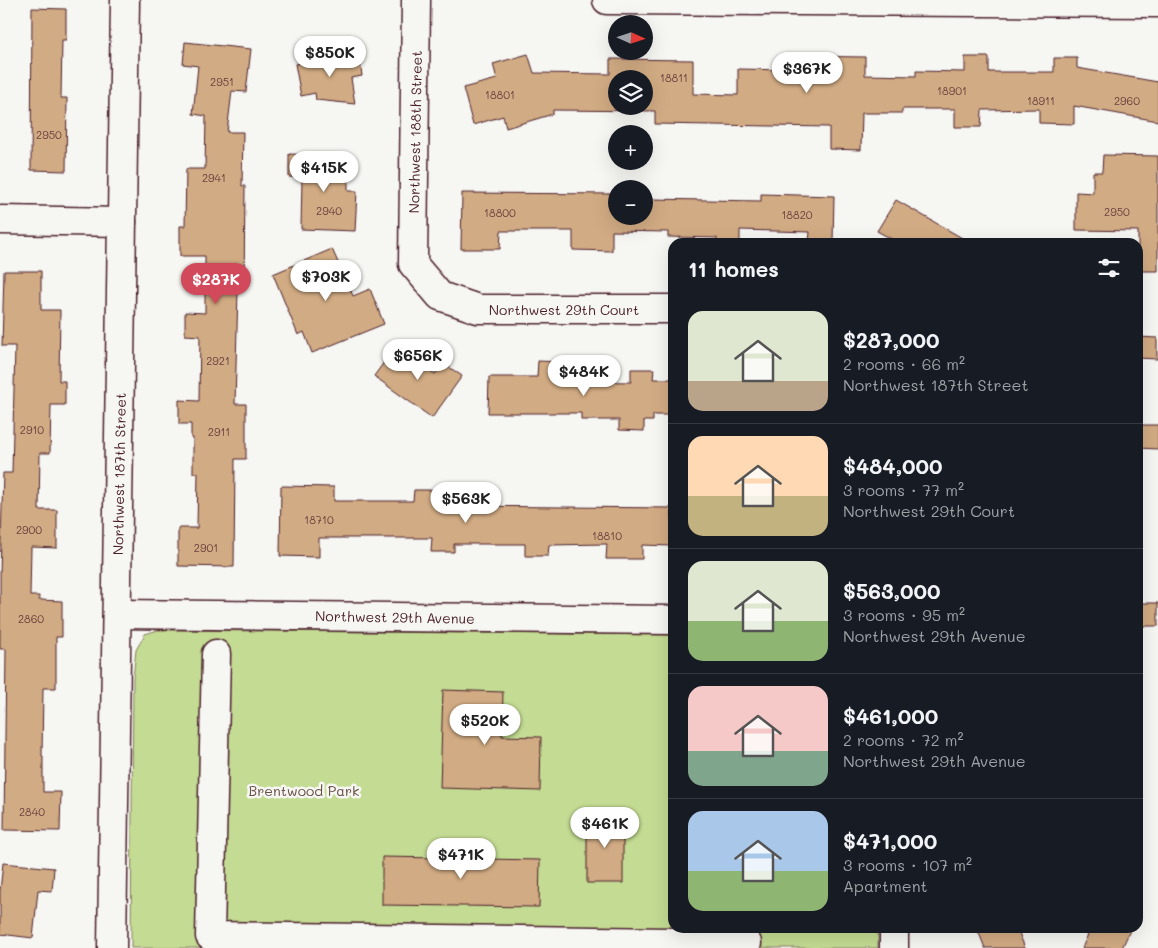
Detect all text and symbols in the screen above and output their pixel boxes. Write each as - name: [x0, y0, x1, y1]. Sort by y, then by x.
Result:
- north arrow: [608, 15, 652, 60]
- map controls: [608, 15, 653, 225]
- pin: $850K: [295, 36, 365, 78]
- text: $850K: [305, 41, 355, 62]
- street label: Northwest 188th Street: [404, 50, 426, 214]
- pin: $367K: [772, 52, 842, 94]
- text: $367K: [783, 57, 831, 78]
- button: layers: [608, 70, 653, 115]
- house number: 18811: [660, 70, 688, 85]
- house number: 2951: [210, 74, 234, 89]
- house number: 18901: [937, 83, 967, 98]
- house number: 18801: [485, 87, 515, 102]
- house number: 18911: [1027, 93, 1055, 108]
- house number: 2960: [1114, 93, 1140, 108]
- button: +: [608, 125, 653, 170]
- house number: 2950: [36, 127, 62, 142]
- pin: $415K: [289, 150, 359, 193]
- text: $415K: [301, 156, 348, 177]
- house number: 2941: [202, 170, 226, 185]
- button: −: [608, 180, 653, 225]
- house number: 2940: [316, 203, 342, 218]
- house number: 2950: [1104, 204, 1130, 219]
- house number: 18800: [484, 205, 516, 220]
- house number: 18820: [781, 207, 813, 222]
- icon: filters: [1095, 254, 1123, 282]
- text: 11 homes: [688, 255, 779, 282]
- pin: $703K: [291, 260, 361, 302]
- pin: $287K: [181, 262, 251, 305]
- text: $703K: [301, 265, 351, 286]
- text: $287K: [192, 268, 240, 289]
- street label: Northwest 29th Court: [489, 300, 639, 319]
- text: $287,000: [843, 326, 939, 353]
- icon: home: [728, 331, 788, 391]
- pin: $656K: [383, 338, 453, 381]
- text: $656K: [393, 344, 443, 365]
- house number: 2921: [206, 353, 230, 368]
- text: 2 rooms · 66 m²: [843, 353, 965, 374]
- pin: $484K: [549, 354, 619, 397]
- text: $484K: [559, 360, 609, 381]
- text: Northwest 187th Street: [843, 374, 1029, 395]
- street label: Northwest 187th Street: [108, 393, 130, 555]
- house number: 2910: [20, 422, 44, 437]
- house number: 2911: [208, 424, 230, 439]
- text: $484,000: [843, 452, 943, 479]
- icon: home: [728, 456, 788, 516]
- text: 3 rooms · 77 m²: [843, 479, 964, 500]
- pin: $563K: [431, 482, 501, 524]
- text: $563K: [441, 487, 491, 508]
- text: Northwest 29th Court: [843, 500, 1015, 521]
- house number: 18710: [304, 512, 334, 527]
- house number: 2900: [16, 522, 42, 537]
- house number: 18810: [592, 528, 622, 543]
- house number: 2901: [194, 540, 218, 555]
- text: $563,000: [843, 577, 941, 604]
- icon: home: [728, 581, 788, 641]
- text: 3 rooms · 95 m²: [843, 604, 965, 625]
- street label: Northwest 29th Avenue: [315, 606, 475, 628]
- house number: 2860: [18, 611, 44, 626]
- text: Northwest 29th Avenue: [843, 625, 1026, 646]
- text: $461,000: [843, 702, 938, 729]
- pin: $520K: [450, 704, 520, 746]
- icon: home: [728, 706, 788, 766]
- text: $520K: [461, 709, 510, 730]
- text: 2 rooms · 72 m²: [843, 729, 964, 750]
- text: Northwest 29th Avenue: [843, 750, 1026, 771]
- park label: Brentwood Park: [249, 781, 359, 800]
- house number: 2840: [19, 804, 45, 819]
- pin: $461K: [570, 806, 640, 849]
- text: $461K: [581, 812, 629, 833]
- text: $471,000: [843, 827, 937, 854]
- icon: home: [728, 831, 788, 891]
- pin: $471K: [426, 838, 496, 880]
- text: $471K: [438, 843, 484, 864]
- text: 3 rooms · 107 m²: [843, 854, 972, 875]
- text: Apartment: [843, 875, 928, 896]

